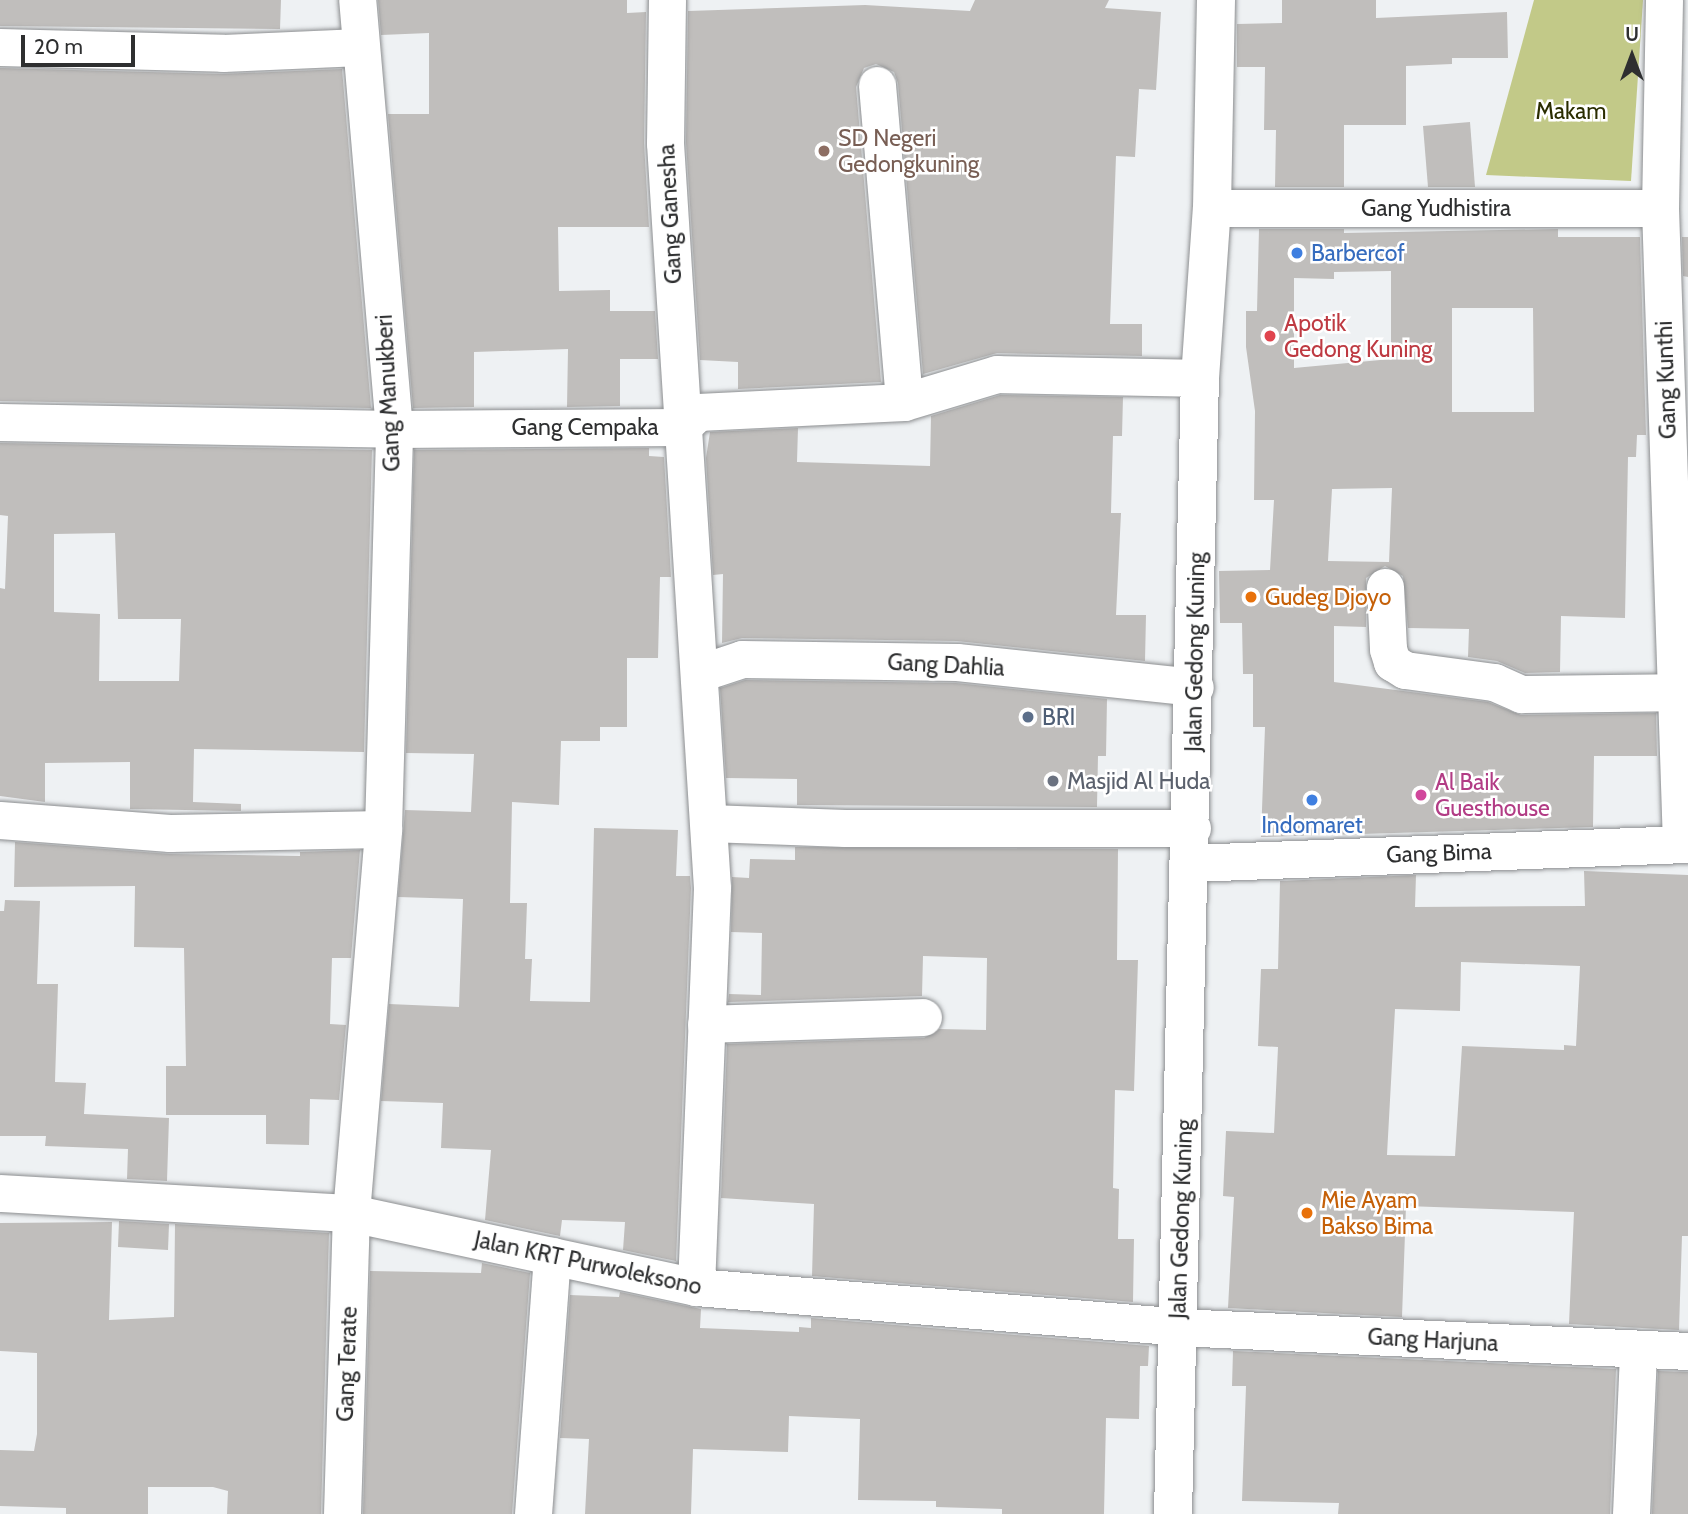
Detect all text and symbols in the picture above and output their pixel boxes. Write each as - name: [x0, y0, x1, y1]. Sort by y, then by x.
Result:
- scale bar: [24, 21, 138, 65]
- north arrow: [1597, 21, 1667, 91]
- text: U: [1625, 23, 1639, 46]
- text: 20 m: [34, 34, 83, 59]
- park label: Makam: [1536, 97, 1606, 125]
- place label: SD Negeri Gedongkuning: [838, 124, 979, 178]
- street label: Gang Ganesha: [653, 143, 687, 285]
- marker: SD Negeri Gedongkuning: [816, 143, 832, 159]
- street label: Gang Yudhistira: [1361, 194, 1511, 222]
- place label: Barbercof: [1311, 239, 1405, 267]
- marker: Barbercof: [1289, 245, 1305, 261]
- place label: Apotik Gedong Kuning: [1284, 309, 1433, 363]
- street label: Gang Manukberi: [370, 314, 406, 472]
- street label: Gang Kunthi: [1650, 320, 1682, 440]
- marker: Apotik Gedong Kuning: [1262, 328, 1278, 344]
- street label: Gang Cempaka: [512, 413, 658, 441]
- street label: Jalan Gedong Kuning: [1179, 552, 1211, 752]
- place label: Gudeg Djoyo: [1265, 583, 1391, 611]
- marker: Gudeg Djoyo: [1243, 589, 1259, 605]
- street label: Gang Dahlia: [887, 648, 1005, 682]
- place label: BRI: [1042, 703, 1075, 731]
- marker: BRI: [1020, 709, 1036, 725]
- place label: Masjid Al Huda: [1067, 767, 1210, 795]
- place label: Al Baik Guesthouse: [1435, 768, 1550, 822]
- marker: Masjid Al Huda: [1045, 773, 1061, 789]
- marker: Al Baik Guesthouse: [1413, 787, 1429, 803]
- marker: Indomaret: [1304, 792, 1320, 808]
- place label: Indomaret: [1261, 811, 1363, 839]
- street label: Gang Bima: [1386, 837, 1492, 869]
- street label: Jalan Gedong Kuning: [1164, 1119, 1198, 1319]
- place label: Mie Ayam Bakso Bima: [1321, 1186, 1433, 1240]
- marker: Mie Ayam Bakso Bima: [1299, 1205, 1315, 1221]
- street label: Jalan KRT Purwoleksono: [472, 1225, 704, 1301]
- street label: Gang Terate: [331, 1306, 363, 1422]
- street label: Gang Harjuna: [1367, 1323, 1499, 1357]

